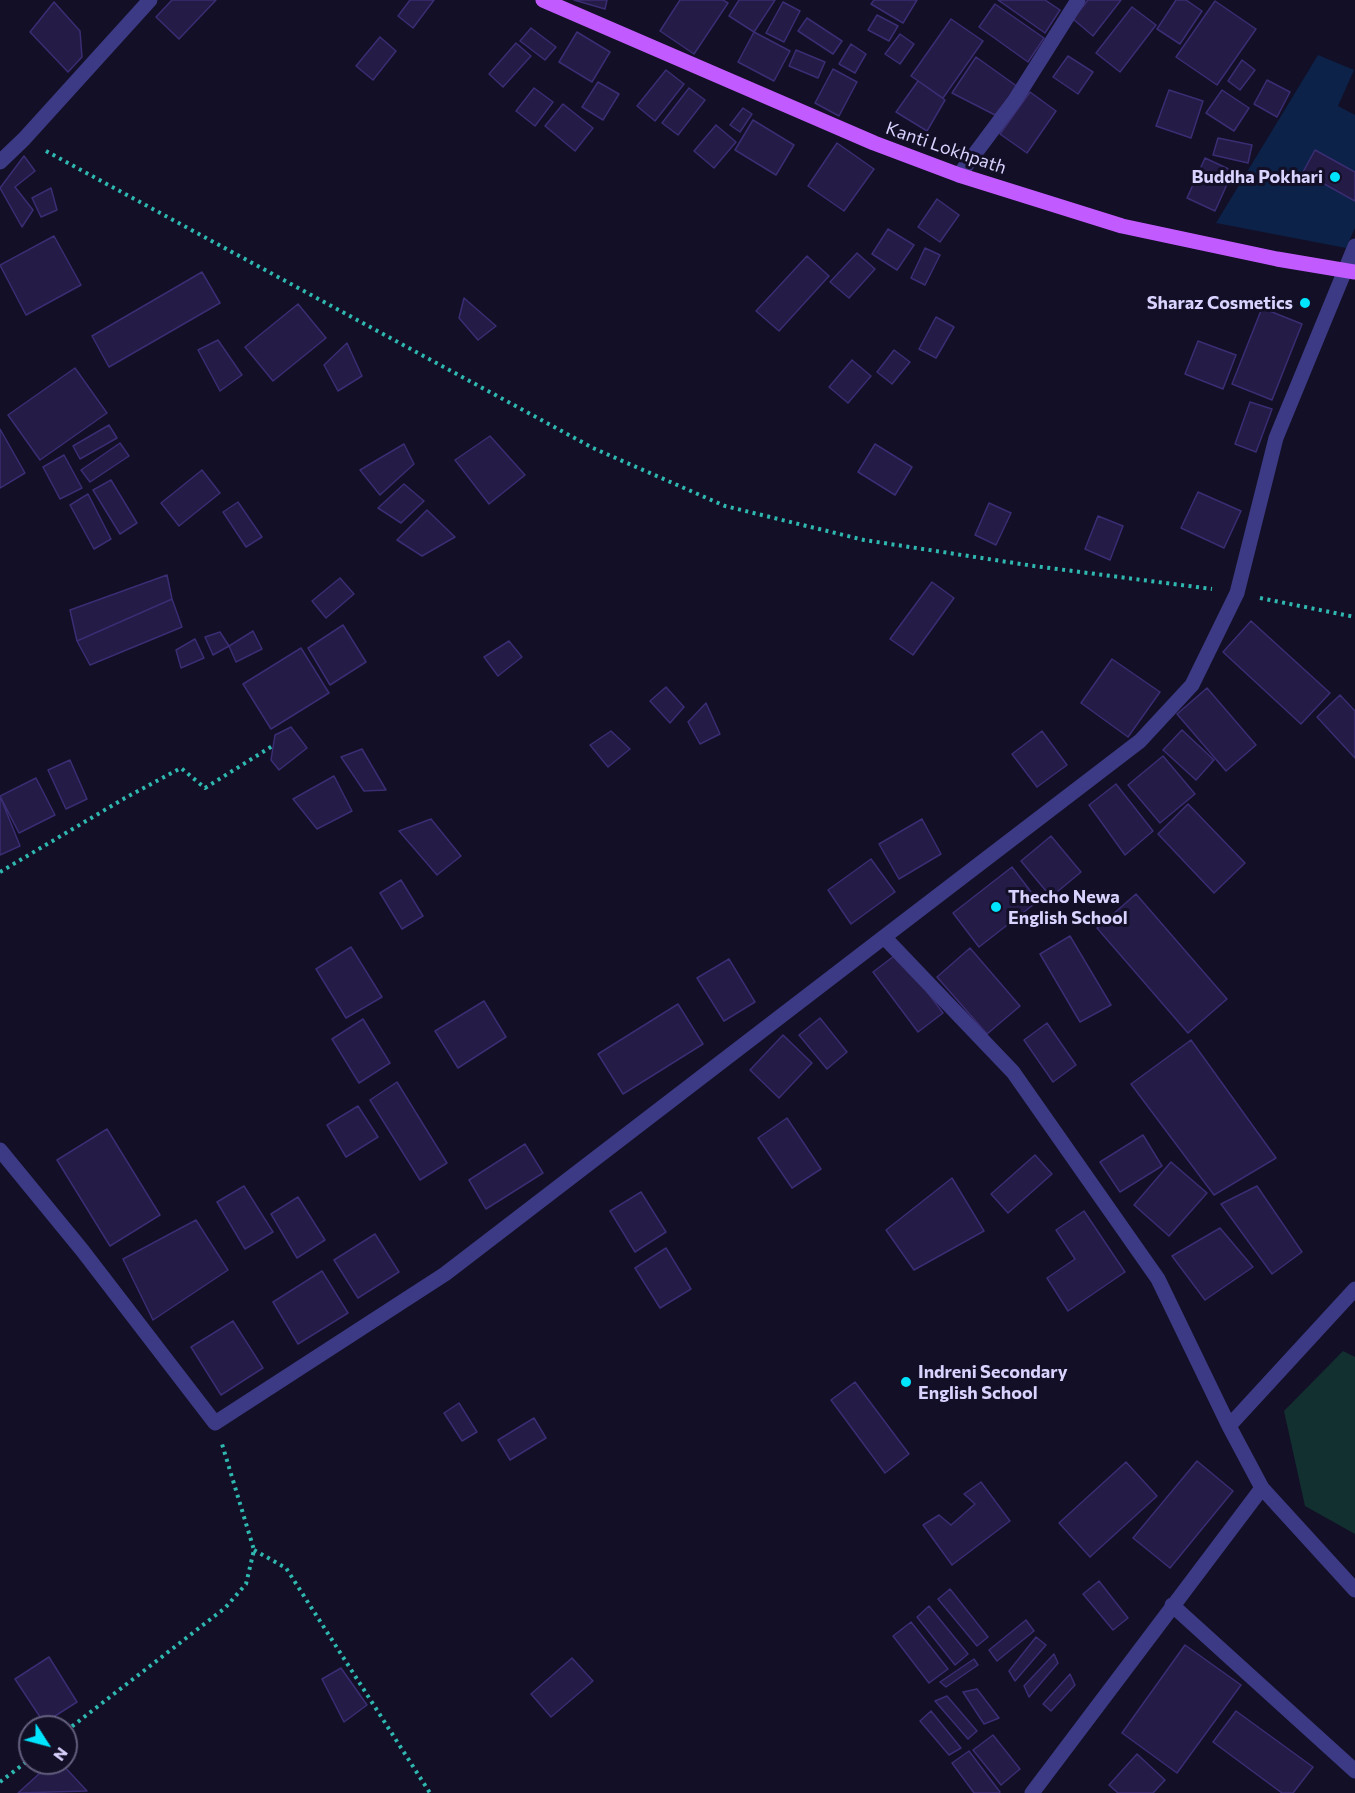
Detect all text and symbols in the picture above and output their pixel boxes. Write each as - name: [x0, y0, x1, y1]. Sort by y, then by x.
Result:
- street label: Kanti Lokhpath: [883, 117, 1009, 179]
- place label: Buddha Pokhari: [1192, 166, 1323, 188]
- marker: Buddha Pokhari: [1328, 170, 1342, 184]
- place label: Sharaz Cosmetics: [1147, 292, 1293, 314]
- marker: Sharaz Cosmetics: [1298, 296, 1312, 310]
- place label: Thecho Newa English School: [1008, 886, 1128, 928]
- marker: Thecho Newa English School: [989, 900, 1003, 914]
- place label: Indreni Secondary English School: [918, 1361, 1068, 1404]
- marker: Indreni Secondary English School: [899, 1375, 913, 1389]
- north arrow: [18, 1715, 78, 1775]
- text: N: [50, 1744, 73, 1765]

